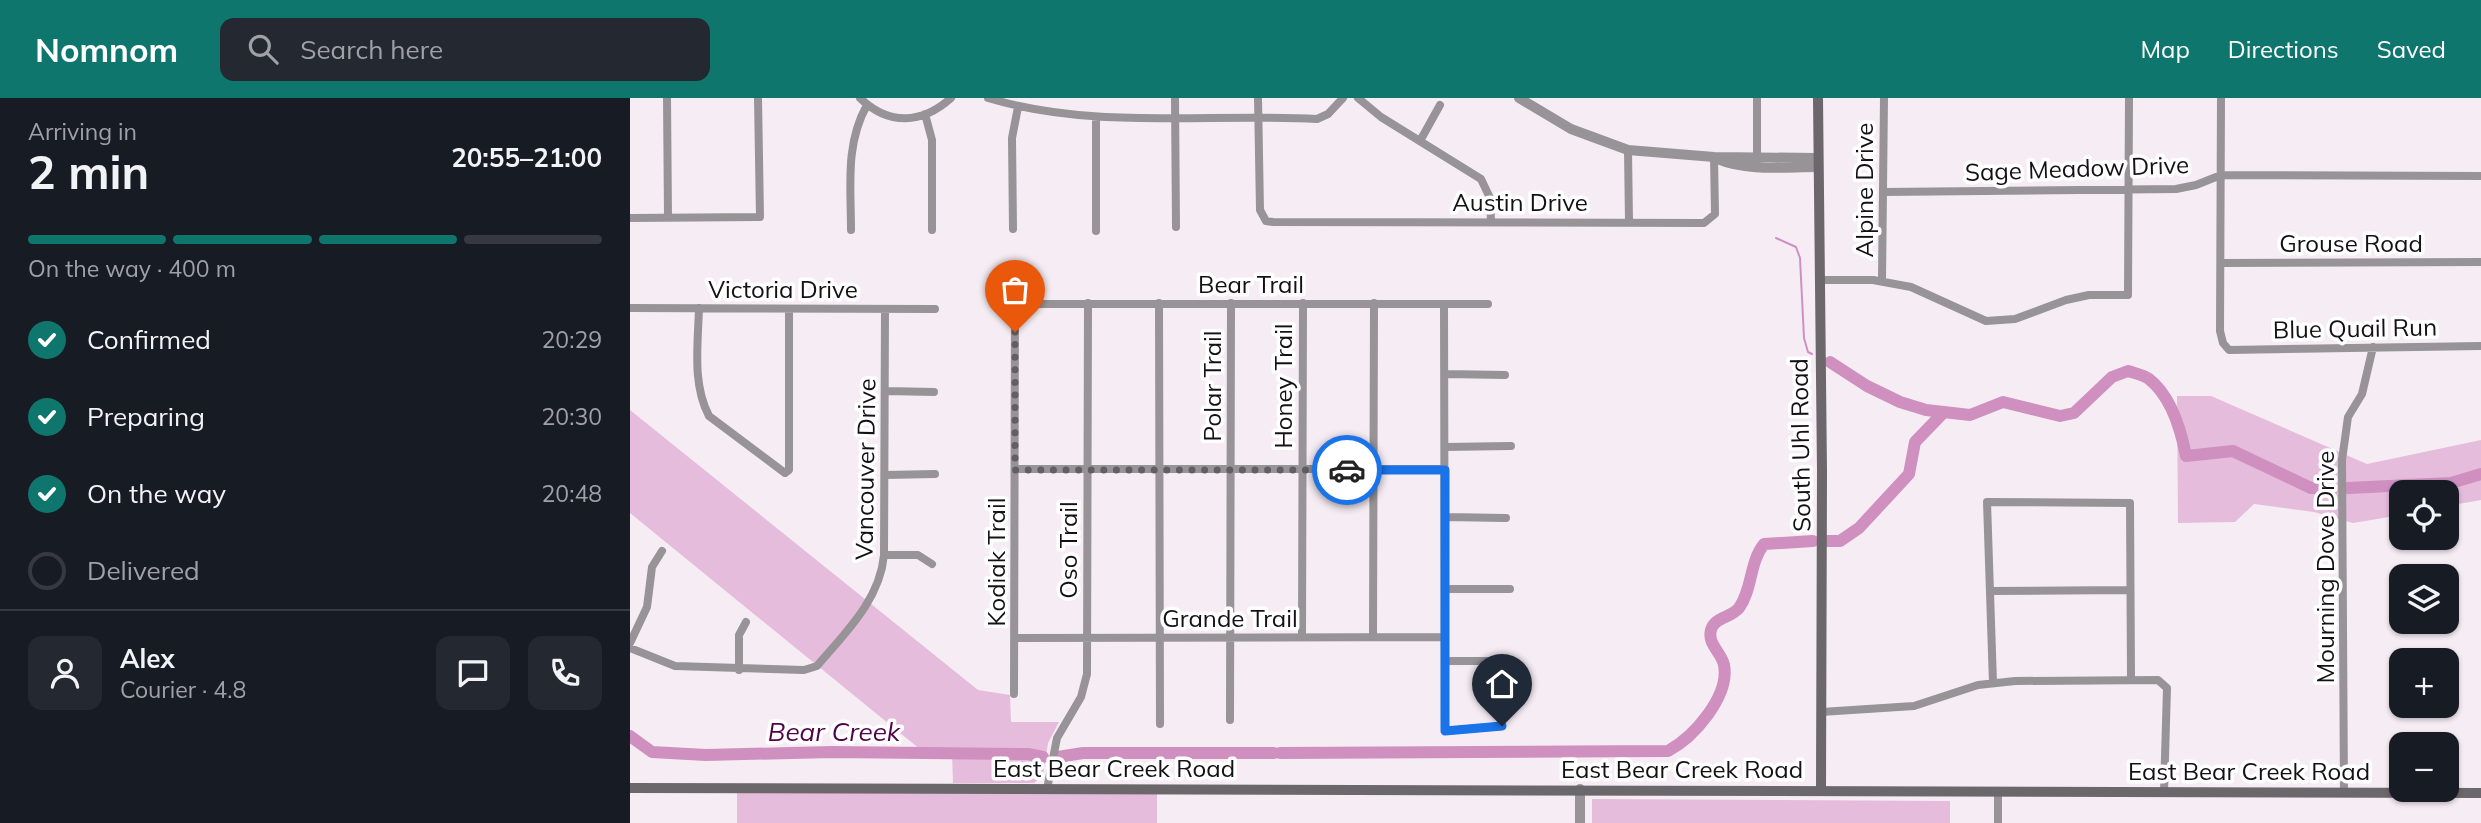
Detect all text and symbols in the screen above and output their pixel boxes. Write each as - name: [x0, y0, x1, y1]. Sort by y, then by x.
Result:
- search box: [220, 18, 710, 81]
- text: Nomnom: [35, 29, 178, 70]
- icon: search: [244, 30, 282, 68]
- text: Search here: [300, 33, 443, 66]
- text: Map: [2140, 34, 2190, 64]
- text: Directions: [2228, 34, 2339, 64]
- text: Saved: [2377, 34, 2446, 64]
- text: Arriving in: [28, 117, 137, 146]
- street label: Alpine Drive: [1849, 123, 1879, 257]
- text: 20:55–21:00: [451, 141, 602, 174]
- text: 2 min: [28, 143, 149, 201]
- street label: Sage Meadow Drive: [1964, 149, 2190, 187]
- street label: Austin Drive: [1452, 187, 1588, 217]
- street label: Grouse Road: [2279, 228, 2423, 258]
- text: On the way · 400 m: [28, 254, 236, 283]
- pin: [985, 260, 1045, 332]
- street label: Bear Trail: [1198, 269, 1304, 299]
- icon: bag: [996, 271, 1034, 309]
- street label: Victoria Drive: [708, 274, 858, 304]
- street label: Blue Quail Run: [2273, 312, 2437, 344]
- icon: check: [28, 321, 66, 359]
- text: Confirmed: [87, 323, 211, 356]
- street label: Honey Trail: [1268, 323, 1298, 449]
- text: 20:29: [542, 325, 602, 354]
- street label: Polar Trail: [1197, 331, 1227, 441]
- street label: South Uhl Road: [1783, 358, 1817, 532]
- street label: Vancouver Drive: [848, 378, 882, 560]
- icon: check: [28, 398, 66, 436]
- text: Preparing: [87, 400, 205, 433]
- text: 20:30: [542, 402, 602, 431]
- courier: [1312, 435, 1382, 505]
- icon: car: [1328, 451, 1366, 489]
- street label: Mourning Dove Drive: [2310, 451, 2340, 683]
- icon: check: [28, 475, 66, 513]
- text: On the way: [87, 477, 226, 510]
- text: 20:48: [542, 479, 602, 508]
- map controls: [2389, 480, 2459, 802]
- button: locate: [2389, 480, 2459, 550]
- street label: Kodiak Trail: [981, 498, 1011, 626]
- street label: Oso Trail: [1053, 501, 1083, 599]
- text: Delivered: [87, 554, 200, 587]
- button: layers: [2389, 564, 2459, 634]
- street label: Grande Trail: [1162, 603, 1298, 633]
- button: person: [28, 636, 102, 710]
- button: chat: [436, 636, 510, 710]
- button: phone: [528, 636, 602, 710]
- text: Alex: [120, 642, 175, 675]
- button: +: [2389, 648, 2459, 718]
- pin: [1472, 654, 1532, 726]
- icon: home: [1483, 665, 1521, 703]
- text: Courier · 4.8: [120, 675, 246, 704]
- water label: Bear Creek: [768, 715, 901, 748]
- button: −: [2389, 732, 2459, 802]
- street label: East Bear Creek Road: [993, 753, 1235, 783]
- street label: East Bear Creek Road: [1561, 754, 1803, 784]
- street label: East Bear Creek Road: [2128, 756, 2370, 786]

